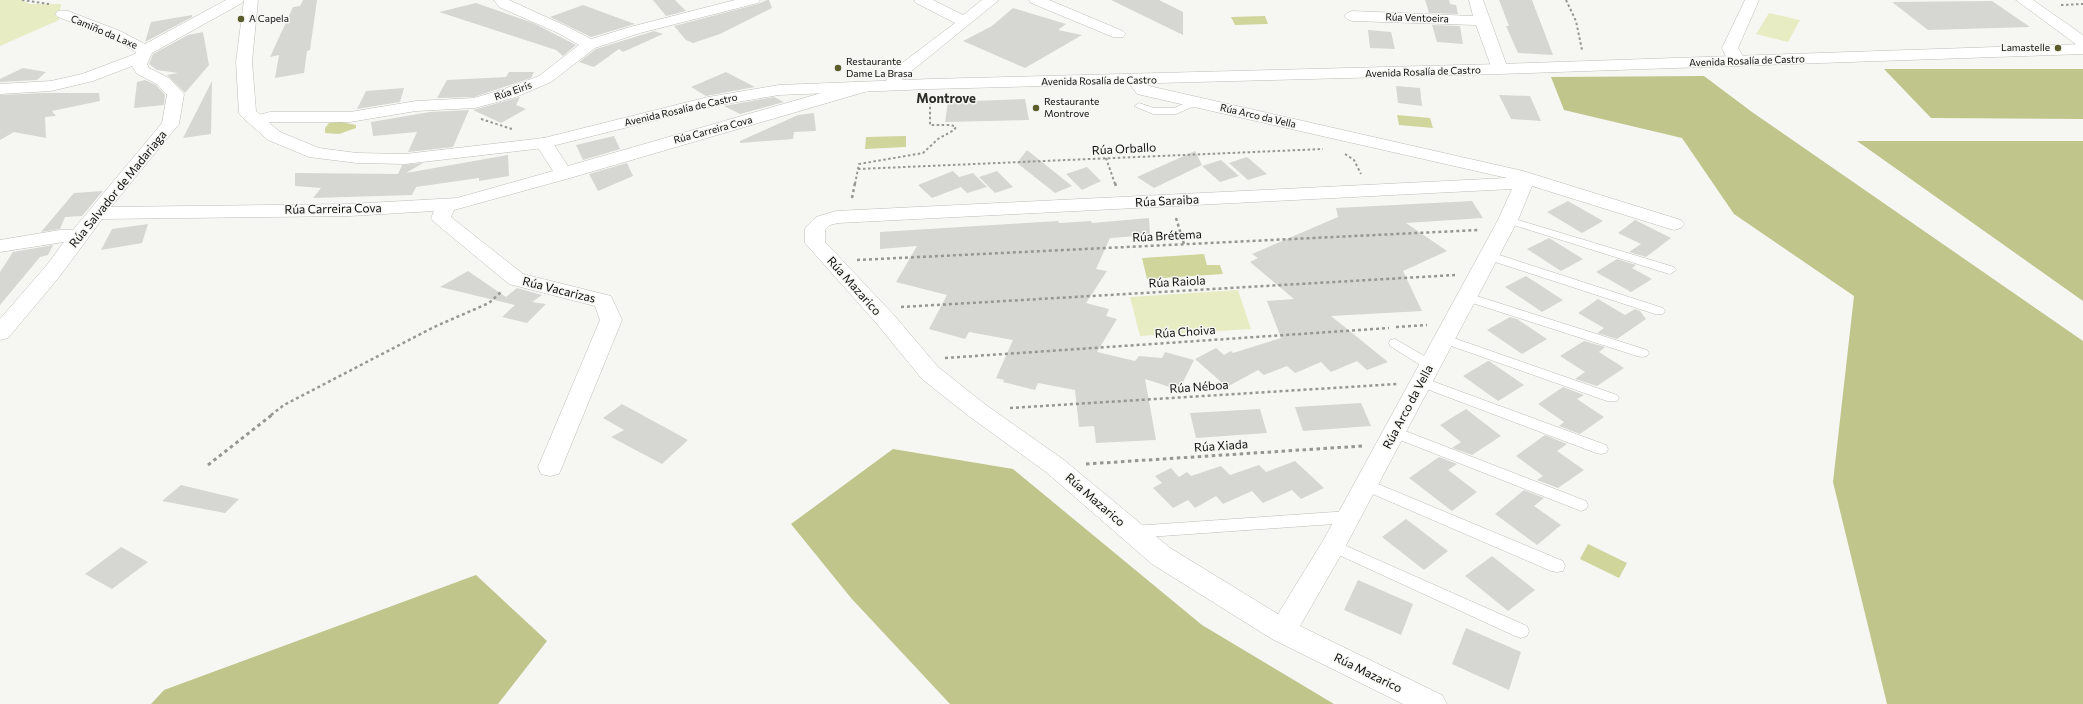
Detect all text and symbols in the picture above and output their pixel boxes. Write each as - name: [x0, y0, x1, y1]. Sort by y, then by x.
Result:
- street label: Rúa Ventoeira: [1385, 11, 1449, 25]
- street label: Camiño da Laxe: [69, 13, 139, 51]
- place label: A Capela: [249, 13, 289, 25]
- marker: A Capela: [236, 14, 246, 24]
- place label: Lamastelle: [2001, 42, 2050, 54]
- marker: Lamastelle: [2053, 43, 2063, 53]
- street label: Avenida Rosalía de Castro: [1689, 53, 1805, 69]
- place label: Restaurante Dame La Brasa: [846, 56, 913, 80]
- marker: Restaurante Dame La Brasa: [833, 63, 843, 73]
- street label: Avenida Rosalía de Castro: [1365, 64, 1481, 80]
- street label: Avenida Rosalía de Castro: [1041, 74, 1157, 88]
- street label: Rúa Eirís: [493, 79, 533, 103]
- street label: Avenida Rosalía de Castro: [623, 91, 739, 129]
- district label: Montrove: [916, 91, 976, 107]
- place label: Restaurante Montrove: [1044, 96, 1099, 120]
- street label: Rúa Arco da Vella: [1219, 101, 1297, 131]
- marker: Restaurante Montrove: [1031, 103, 1041, 113]
- street label: Rúa Carreira Cova: [672, 114, 754, 146]
- street label: Rúa Salvador de Madariaga: [66, 128, 170, 250]
- street label: Rúa Orballo: [1091, 140, 1157, 158]
- street label: Rúa Saraiba: [1135, 192, 1199, 210]
- street label: Rúa Carreira Cova: [284, 201, 382, 217]
- street label: Rúa Brétema: [1132, 227, 1202, 245]
- street label: Rúa Mazarico: [824, 254, 884, 318]
- street label: Rúa Raiola: [1148, 273, 1206, 291]
- street label: Rúa Vacarizas: [521, 274, 597, 306]
- street label: Rúa Choiva: [1154, 323, 1216, 341]
- street label: Rúa Arco da Vella: [1380, 363, 1436, 451]
- street label: Rúa Néboa: [1169, 378, 1229, 396]
- street label: Rúa Xiada: [1194, 437, 1248, 455]
- street label: Rúa Mazarico: [1062, 470, 1128, 530]
- street label: Rúa Mazarico: [1332, 650, 1404, 696]

